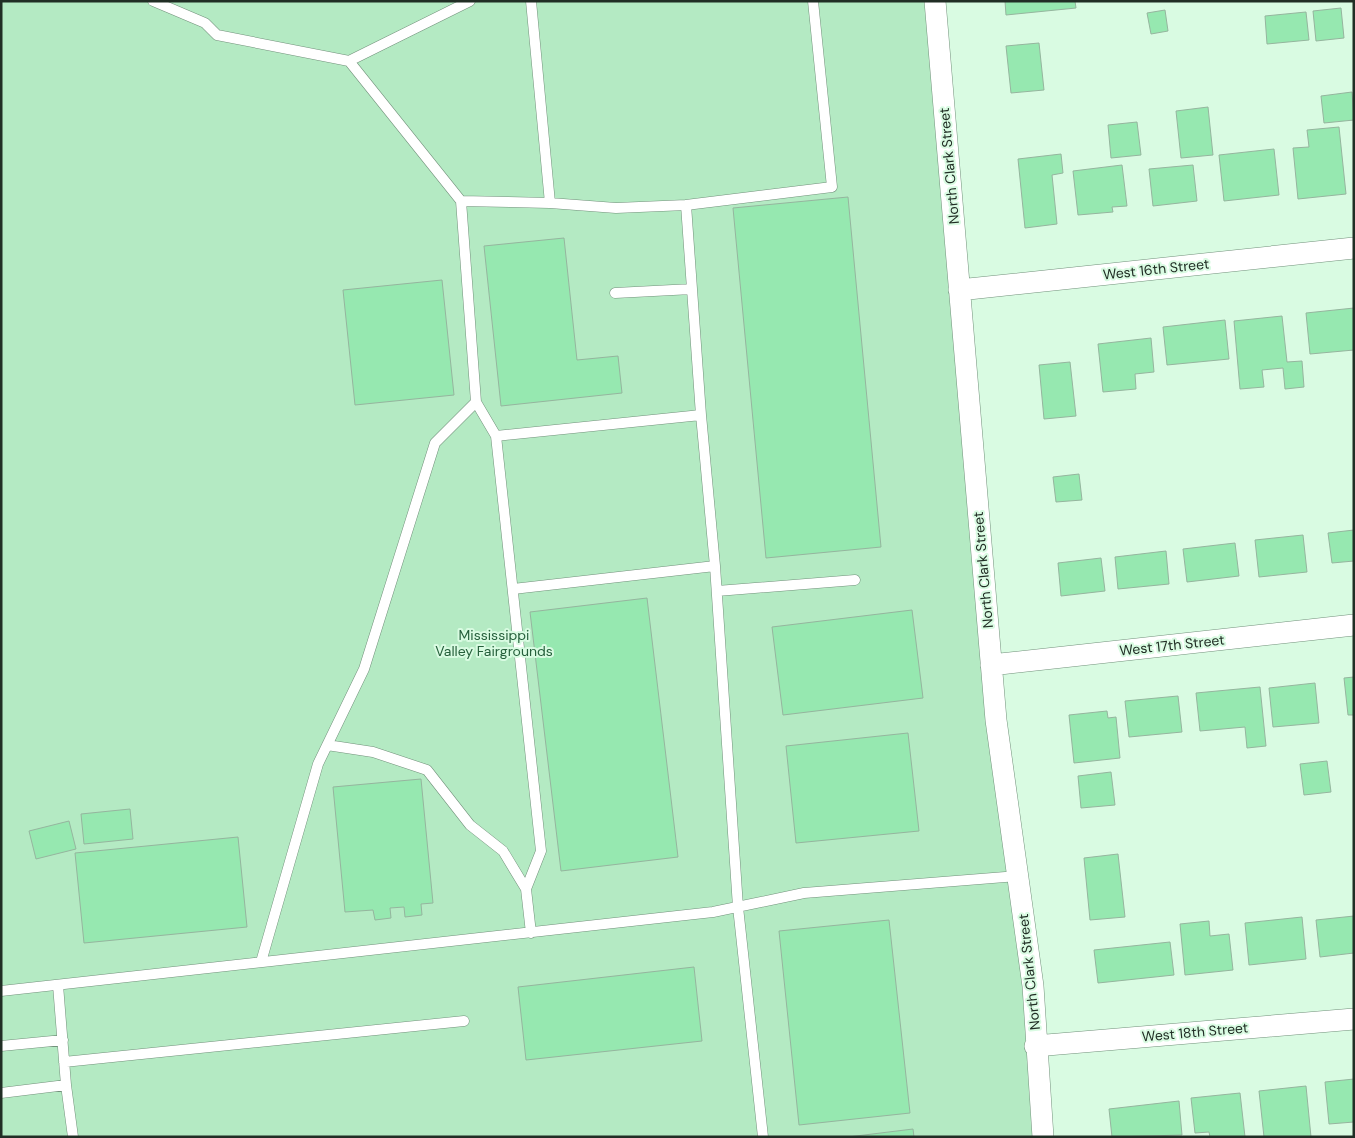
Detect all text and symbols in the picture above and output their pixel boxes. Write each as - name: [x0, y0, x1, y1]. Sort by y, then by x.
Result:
- street label: North Clark Street: [935, 107, 963, 225]
- street label: West 16th Street: [1102, 254, 1210, 284]
- street label: North Clark Street: [969, 511, 997, 629]
- park label: Mississippi Valley Fairgrounds: [435, 626, 553, 660]
- street label: West 17th Street: [1119, 631, 1225, 659]
- street label: North Clark Street: [1014, 913, 1044, 1031]
- street label: West 18th Street: [1141, 1018, 1249, 1046]

